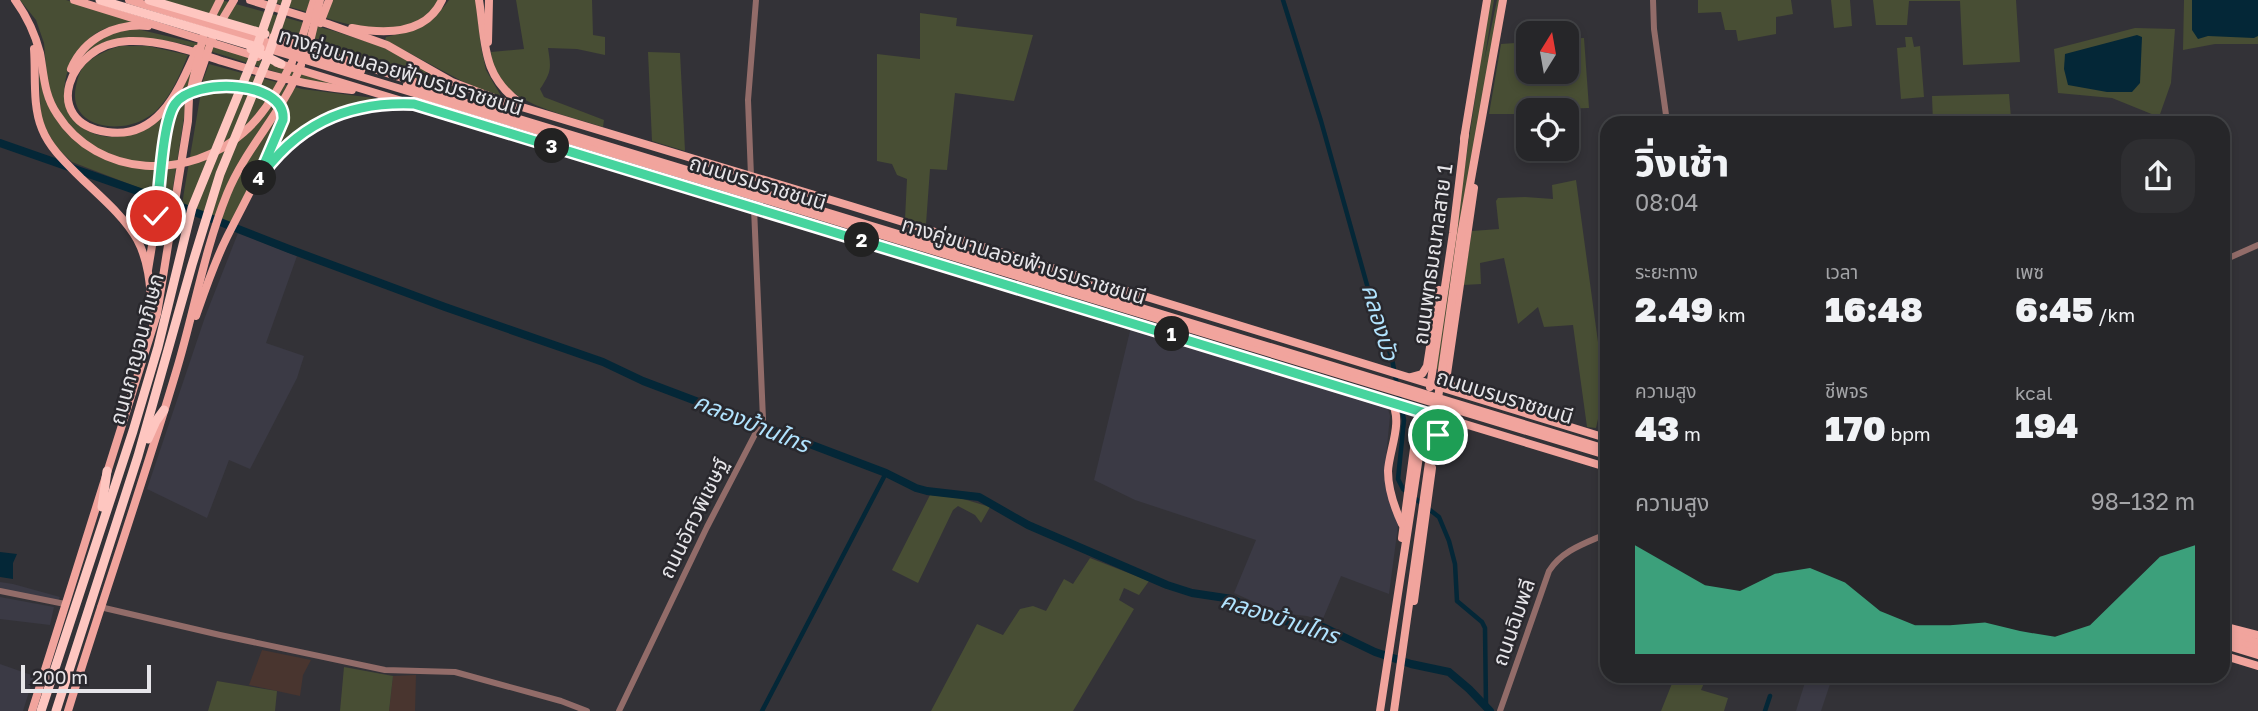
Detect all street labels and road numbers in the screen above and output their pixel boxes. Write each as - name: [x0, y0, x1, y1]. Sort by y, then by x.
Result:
- street label: ทางคู่ขนานลอยฟ้าบรมราชชนนี: [275, 21, 526, 122]
- street label: ถนนบรมราชชนนี: [686, 149, 830, 215]
- street label: ถนนพุทธมณฑลสาย 1: [1406, 162, 1459, 346]
- street label: ทางคู่ขนานลอยฟ้าบรมราชชนนี: [898, 210, 1149, 311]
- street label: ถนนกาญจนาภิเษก: [103, 270, 169, 428]
- street label: ถนนบรมราชชนนี: [1433, 363, 1577, 429]
- street label: ถนนอัศวพิเชษฐ์: [653, 453, 733, 583]
- street label: ถนนฉิมพลี: [1486, 575, 1540, 669]

